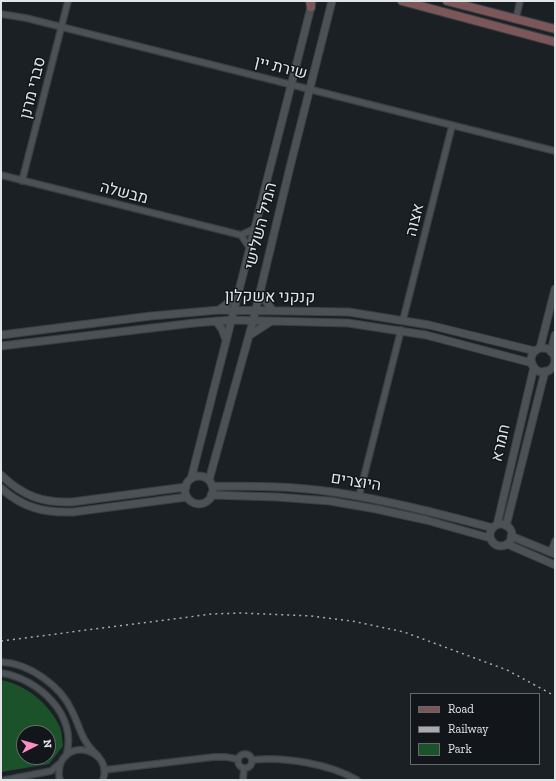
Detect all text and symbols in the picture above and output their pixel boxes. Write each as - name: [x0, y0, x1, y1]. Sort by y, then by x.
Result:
- street label: שירת יין: [253, 52, 309, 84]
- street label: סברי מרנן: [16, 55, 50, 121]
- street label: מבשלה: [98, 178, 150, 208]
- street label: המיל השלישי: [241, 181, 281, 271]
- street label: אצוה: [402, 202, 428, 238]
- street label: קנקני אשקלון: [225, 287, 315, 307]
- street label: חמרא: [487, 422, 515, 464]
- street label: היוצרים: [330, 469, 382, 495]
- legend: [410, 693, 540, 765]
- text: Road: [448, 702, 474, 716]
- text: Railway: [448, 722, 489, 736]
- north arrow: [16, 725, 56, 765]
- text: N: [41, 739, 54, 749]
- text: Park: [448, 742, 472, 756]

